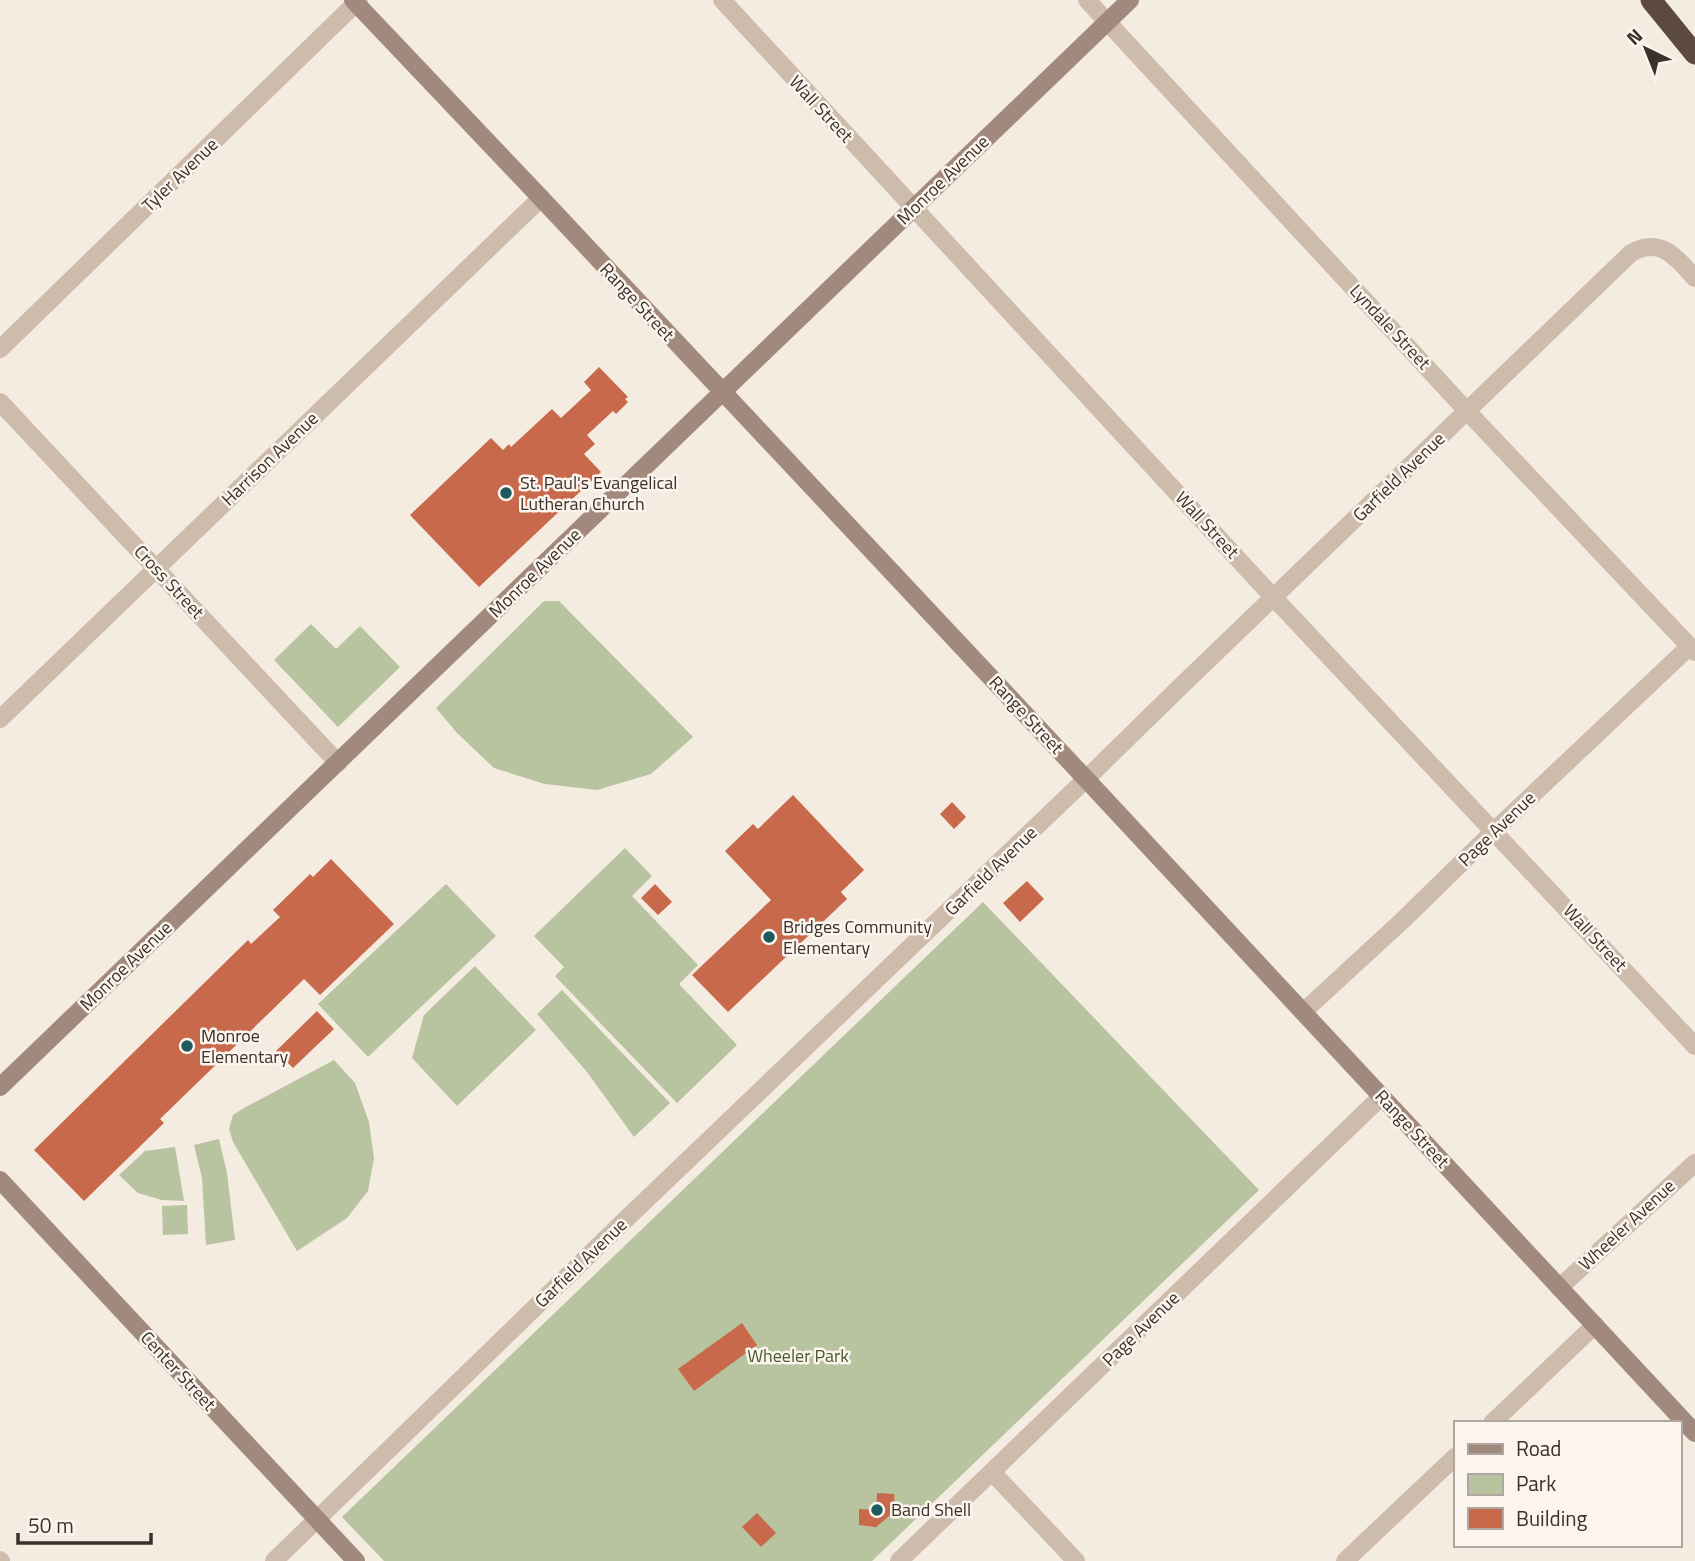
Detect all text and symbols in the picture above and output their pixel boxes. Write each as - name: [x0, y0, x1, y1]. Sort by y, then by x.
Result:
- north arrow: [1611, 14, 1681, 84]
- text: N: [1619, 21, 1649, 51]
- street label: Wall Street: [783, 69, 860, 149]
- street label: Monroe Avenue: [890, 129, 995, 231]
- street label: Tyler Avenue: [135, 131, 224, 218]
- street label: Range Street: [594, 256, 681, 347]
- street label: Lyndale Street: [1344, 278, 1438, 376]
- street label: Harrison Avenue: [215, 405, 324, 512]
- street label: Garfield Avenue: [1346, 425, 1451, 528]
- place label: St. Paul's Evangelical Lutheran Church: [520, 469, 677, 517]
- marker: St. Paul's Evangelical Lutheran Church: [498, 485, 514, 501]
- street label: Wall Street: [1169, 485, 1246, 565]
- street label: Monroe Avenue: [482, 522, 587, 624]
- street label: Cross Street: [128, 539, 211, 625]
- street label: Range Street: [983, 669, 1070, 760]
- street label: Page Avenue: [1452, 785, 1541, 872]
- street label: Garfield Avenue: [938, 819, 1043, 922]
- street label: Wall Street: [1557, 898, 1634, 978]
- place label: Bridges Community Elementary: [783, 913, 932, 961]
- street label: Monroe Avenue: [73, 915, 178, 1017]
- marker: Bridges Community Elementary: [761, 929, 777, 945]
- place label: Monroe Elementary: [201, 1022, 289, 1070]
- marker: Monroe Elementary: [179, 1038, 195, 1054]
- street label: Range Street: [1369, 1083, 1456, 1174]
- street label: Wheeler Avenue: [1572, 1173, 1681, 1277]
- street label: Garfield Avenue: [528, 1211, 633, 1314]
- street label: Page Avenue: [1096, 1285, 1185, 1372]
- street label: Center Street: [134, 1325, 223, 1417]
- park label: Wheeler Park: [747, 1342, 849, 1369]
- legend: [1454, 1421, 1681, 1547]
- text: Road: [1516, 1432, 1561, 1464]
- text: Park: [1516, 1467, 1556, 1499]
- place label: Band Shell: [891, 1496, 971, 1523]
- scale bar: [18, 1502, 150, 1546]
- marker: Band Shell: [869, 1502, 885, 1518]
- text: Building: [1516, 1502, 1588, 1534]
- text: 50 m: [28, 1509, 74, 1541]

